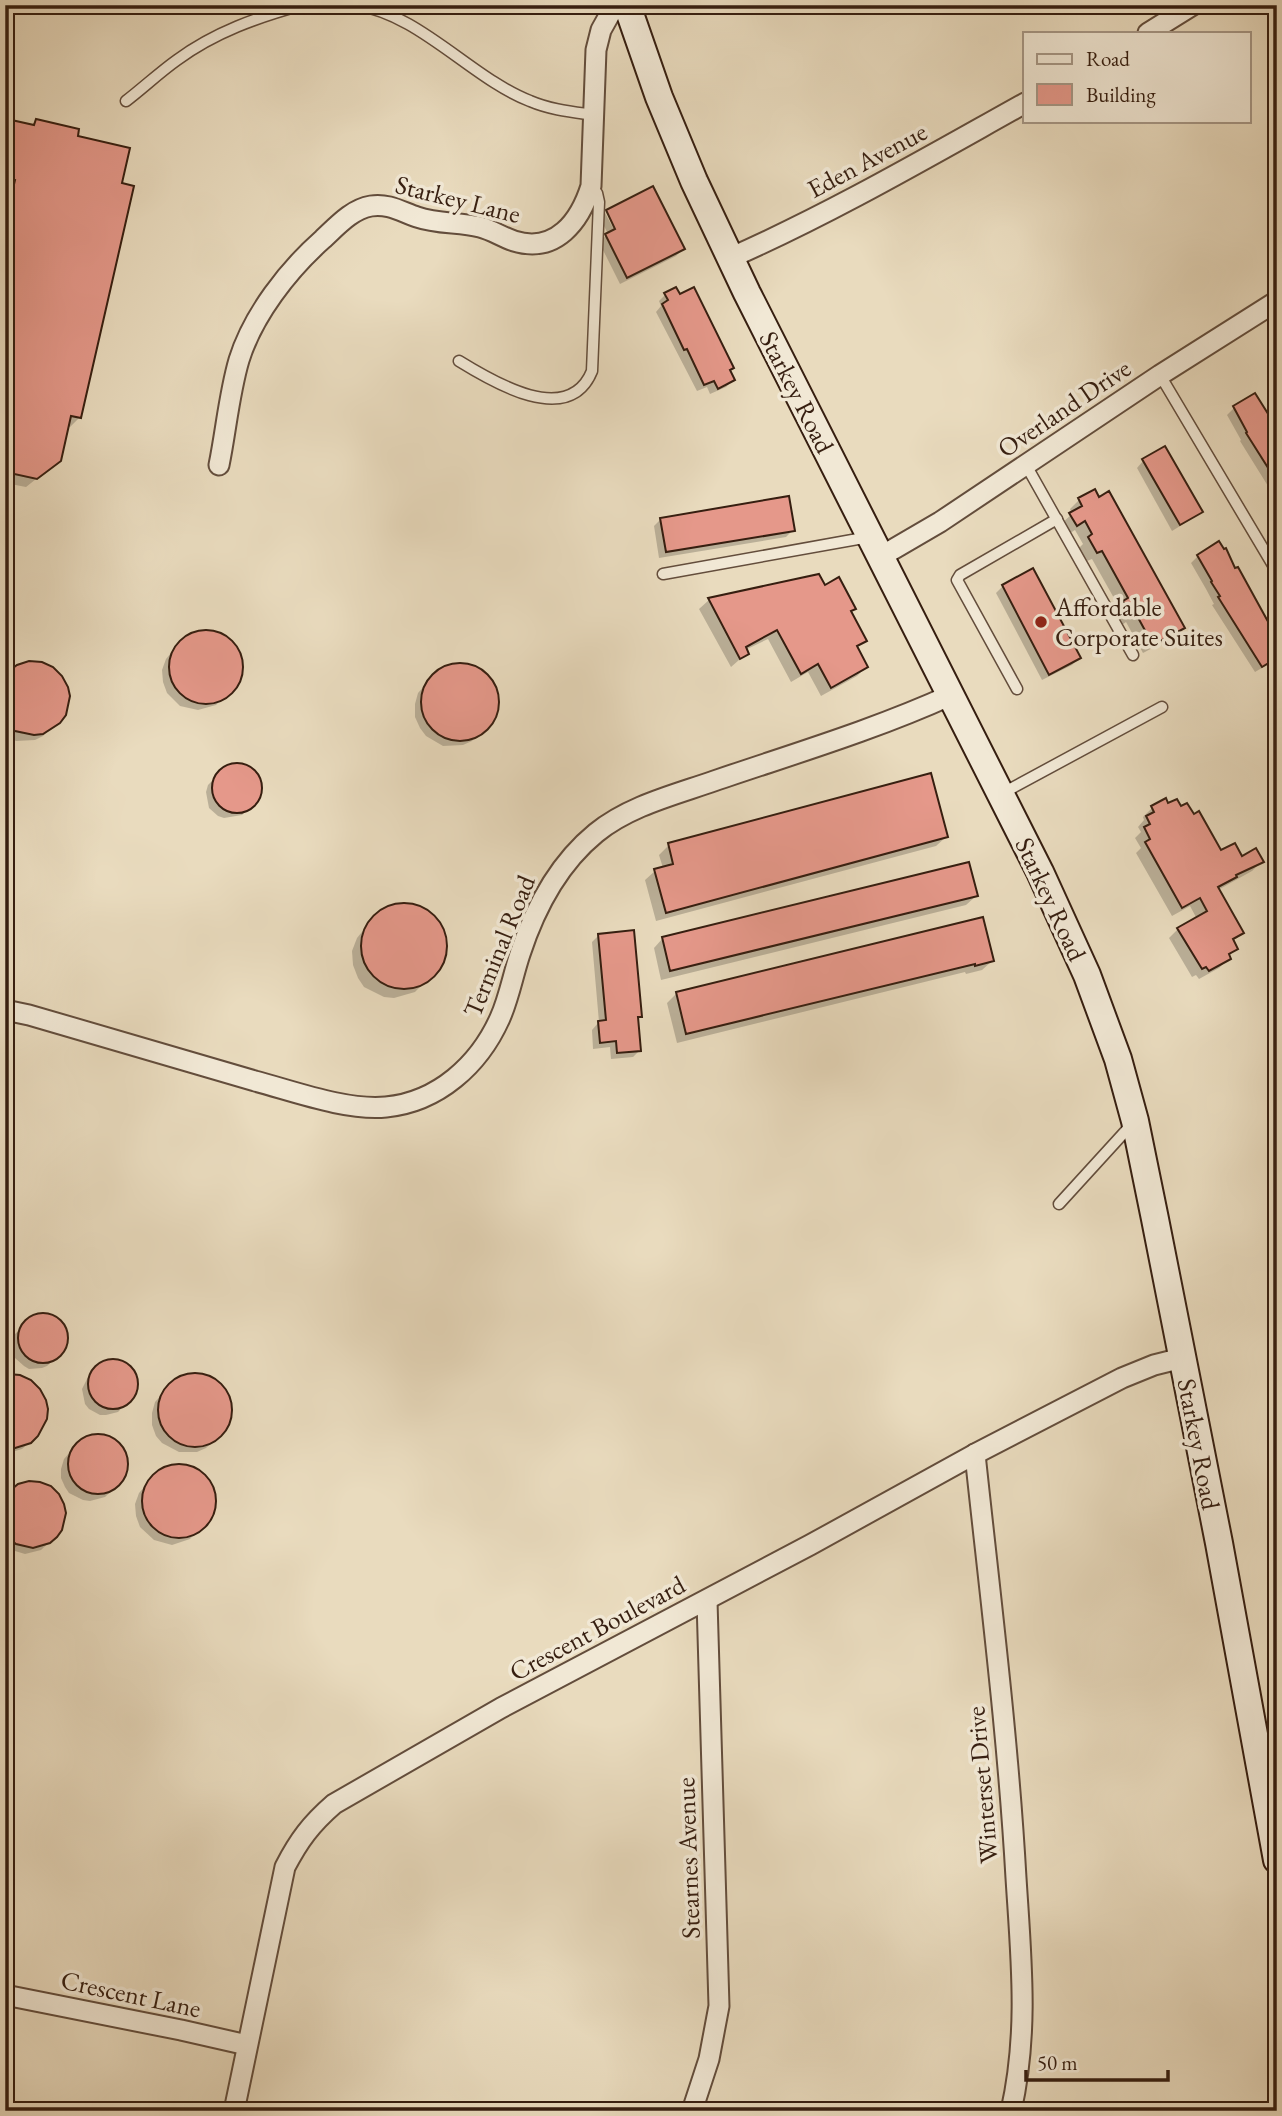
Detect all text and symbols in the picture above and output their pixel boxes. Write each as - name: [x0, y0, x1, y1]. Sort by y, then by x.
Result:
- legend: [1023, 32, 1250, 122]
- text: Road: [1086, 45, 1130, 72]
- text: Building: [1086, 81, 1156, 108]
- street label: Eden Avenue: [801, 114, 933, 206]
- street label: Starkey Lane: [392, 167, 524, 231]
- street label: Starkey Road: [752, 325, 843, 460]
- street label: Overland Drive: [991, 351, 1137, 465]
- place label: Affordable Corporate Suites: [1054, 590, 1223, 654]
- marker: Affordable Corporate Suites: [1033, 614, 1049, 630]
- street label: Starkey Road: [1008, 832, 1095, 967]
- street label: Terminal Road: [455, 869, 543, 1022]
- street label: Starkey Road: [1170, 1376, 1229, 1513]
- street label: Crescent Boulevard: [503, 1567, 692, 1689]
- street label: Winterset Drive: [958, 1705, 1006, 1865]
- street label: Stearnes Avenue: [668, 1777, 708, 1939]
- street label: Crescent Lane: [58, 1963, 204, 2025]
- scale bar: [1026, 2039, 1168, 2083]
- text: 50 m: [1037, 2049, 1078, 2076]

